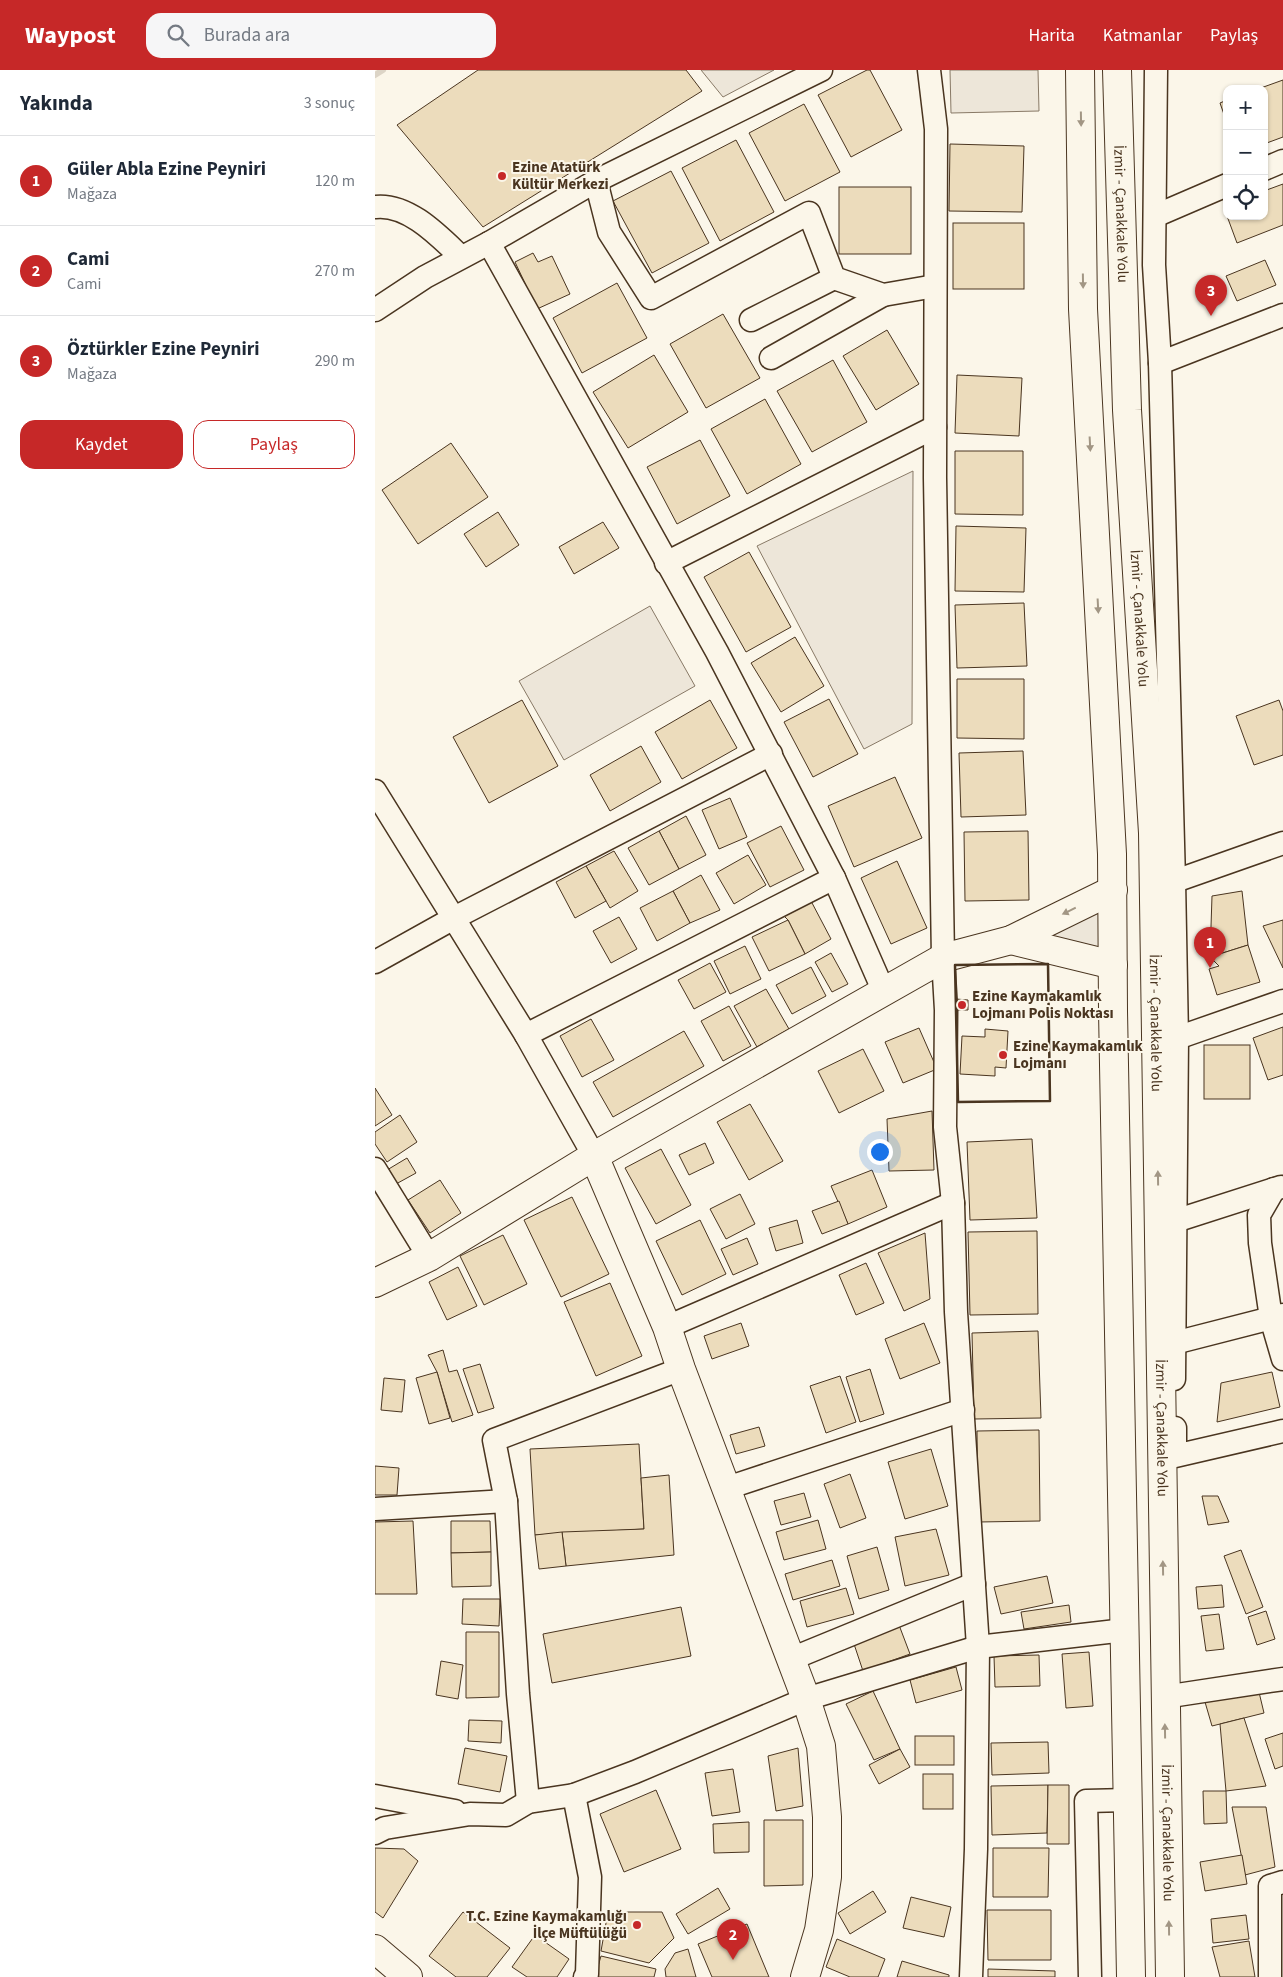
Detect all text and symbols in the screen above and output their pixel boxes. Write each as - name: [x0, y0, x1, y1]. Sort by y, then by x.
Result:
- search box: [146, 13, 496, 58]
- text: Waypost: [25, 18, 116, 53]
- icon: search: [164, 21, 192, 49]
- text: Burada ara: [204, 22, 290, 49]
- text: Harita: [1029, 23, 1075, 48]
- text: Katmanlar: [1103, 23, 1182, 48]
- text: Paylaş: [1210, 23, 1258, 48]
- map controls: [1223, 85, 1268, 220]
- button: +: [1223, 85, 1268, 130]
- text: Yakında: [20, 88, 93, 118]
- text: 3 sonuç: [304, 92, 355, 114]
- one-way arrow: [1077, 111, 1085, 127]
- button: −: [1223, 130, 1268, 175]
- street label: İzmir - Çanakkale Yolu: [1109, 145, 1134, 283]
- text: Güler Abla Ezine Peyniri: [67, 156, 266, 183]
- place label: Ezine Atatürk Kültür Merkezi: [512, 157, 609, 195]
- text: 1: [32, 170, 40, 192]
- text: 120 m: [315, 170, 355, 192]
- marker: Ezine Atatürk Kültür Merkezi: [496, 170, 508, 182]
- button: locate: [1223, 175, 1268, 220]
- text: Mağaza: [67, 183, 117, 205]
- text: Cami: [67, 246, 110, 273]
- text: 2: [32, 260, 40, 282]
- text: 270 m: [315, 260, 355, 282]
- text: Cami: [67, 273, 101, 295]
- one-way arrow: [1079, 273, 1087, 289]
- pin: 3: [1195, 275, 1227, 316]
- text: Öztürkler Ezine Peyniri: [67, 336, 259, 363]
- text: 3: [32, 350, 40, 372]
- text: 290 m: [315, 350, 355, 372]
- text: Mağaza: [67, 363, 117, 385]
- button: Kaydet: [20, 420, 183, 469]
- button: Paylaş: [193, 420, 355, 469]
- one-way arrow: [1086, 436, 1094, 452]
- street label: İzmir - Çanakkale Yolu: [1125, 549, 1155, 688]
- one-way arrow: [1095, 598, 1103, 614]
- one-way arrow: [1062, 908, 1076, 916]
- pin: 1: [1194, 927, 1226, 968]
- street label: İzmir - Çanakkale Yolu: [1144, 954, 1167, 1092]
- place label: Ezine Kaymakamlık Lojmanı Polis Noktası: [972, 986, 1114, 1024]
- marker: Ezine Kaymakamlık Lojmanı Polis Noktası: [956, 999, 968, 1011]
- place label: Ezine Kaymakamlık Lojmanı: [1013, 1036, 1144, 1074]
- marker: Ezine Kaymakamlık Lojmanı: [997, 1049, 1009, 1061]
- your location: [867, 1139, 893, 1165]
- one-way arrow: [1154, 1170, 1162, 1186]
- street label: İzmir - Çanakkale Yolu: [1150, 1359, 1173, 1497]
- one-way arrow: [1159, 1560, 1167, 1576]
- one-way arrow: [1161, 1723, 1169, 1739]
- street label: İzmir - Çanakkale Yolu: [1156, 1764, 1179, 1902]
- place label: T.C. Ezine Kaymakamlığı İlçe Müftülüğü: [466, 1906, 627, 1944]
- marker: T.C. Ezine Kaymakamlığı İlçe Müftülüğü: [631, 1919, 643, 1931]
- pin: 2: [717, 1919, 749, 1960]
- one-way arrow: [1165, 1920, 1173, 1936]

